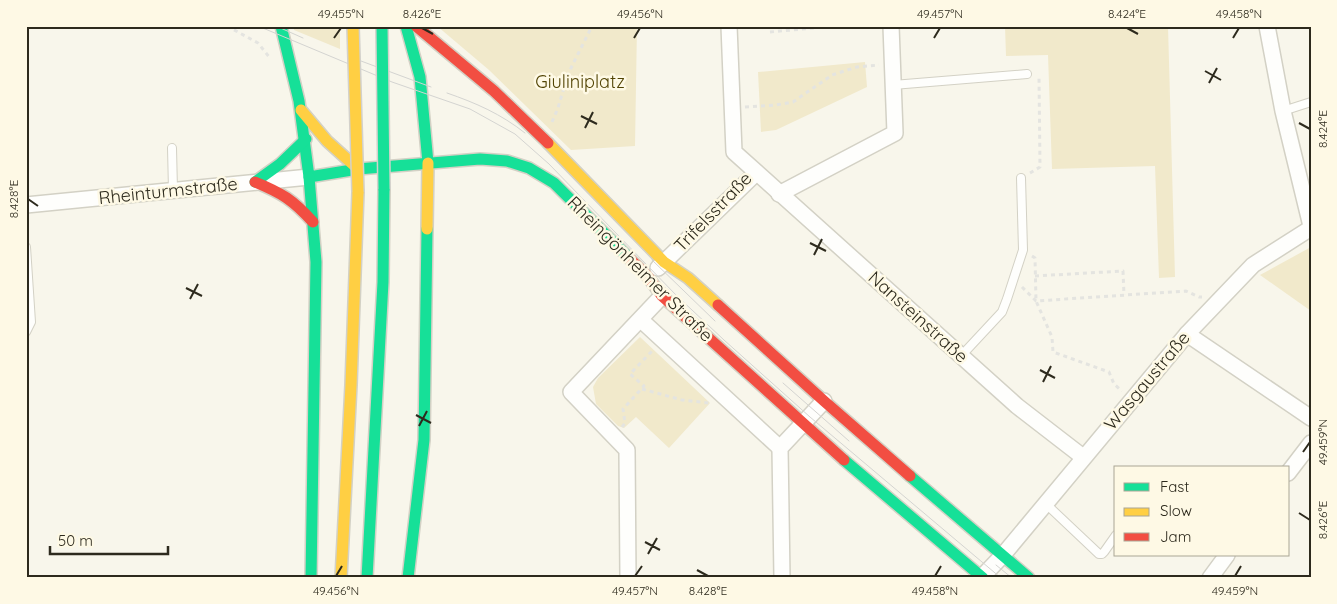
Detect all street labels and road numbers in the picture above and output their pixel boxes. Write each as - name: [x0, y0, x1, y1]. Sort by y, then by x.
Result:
- street label: Trifelsstraße: [669, 167, 756, 256]
- street label: Rheinturmstraße: [97, 172, 239, 209]
- street label: Rheingönheimer Straße: [563, 191, 718, 346]
- street label: Nansteinstraße: [864, 266, 973, 368]
- street label: Wasgaustraße: [1099, 327, 1195, 435]

